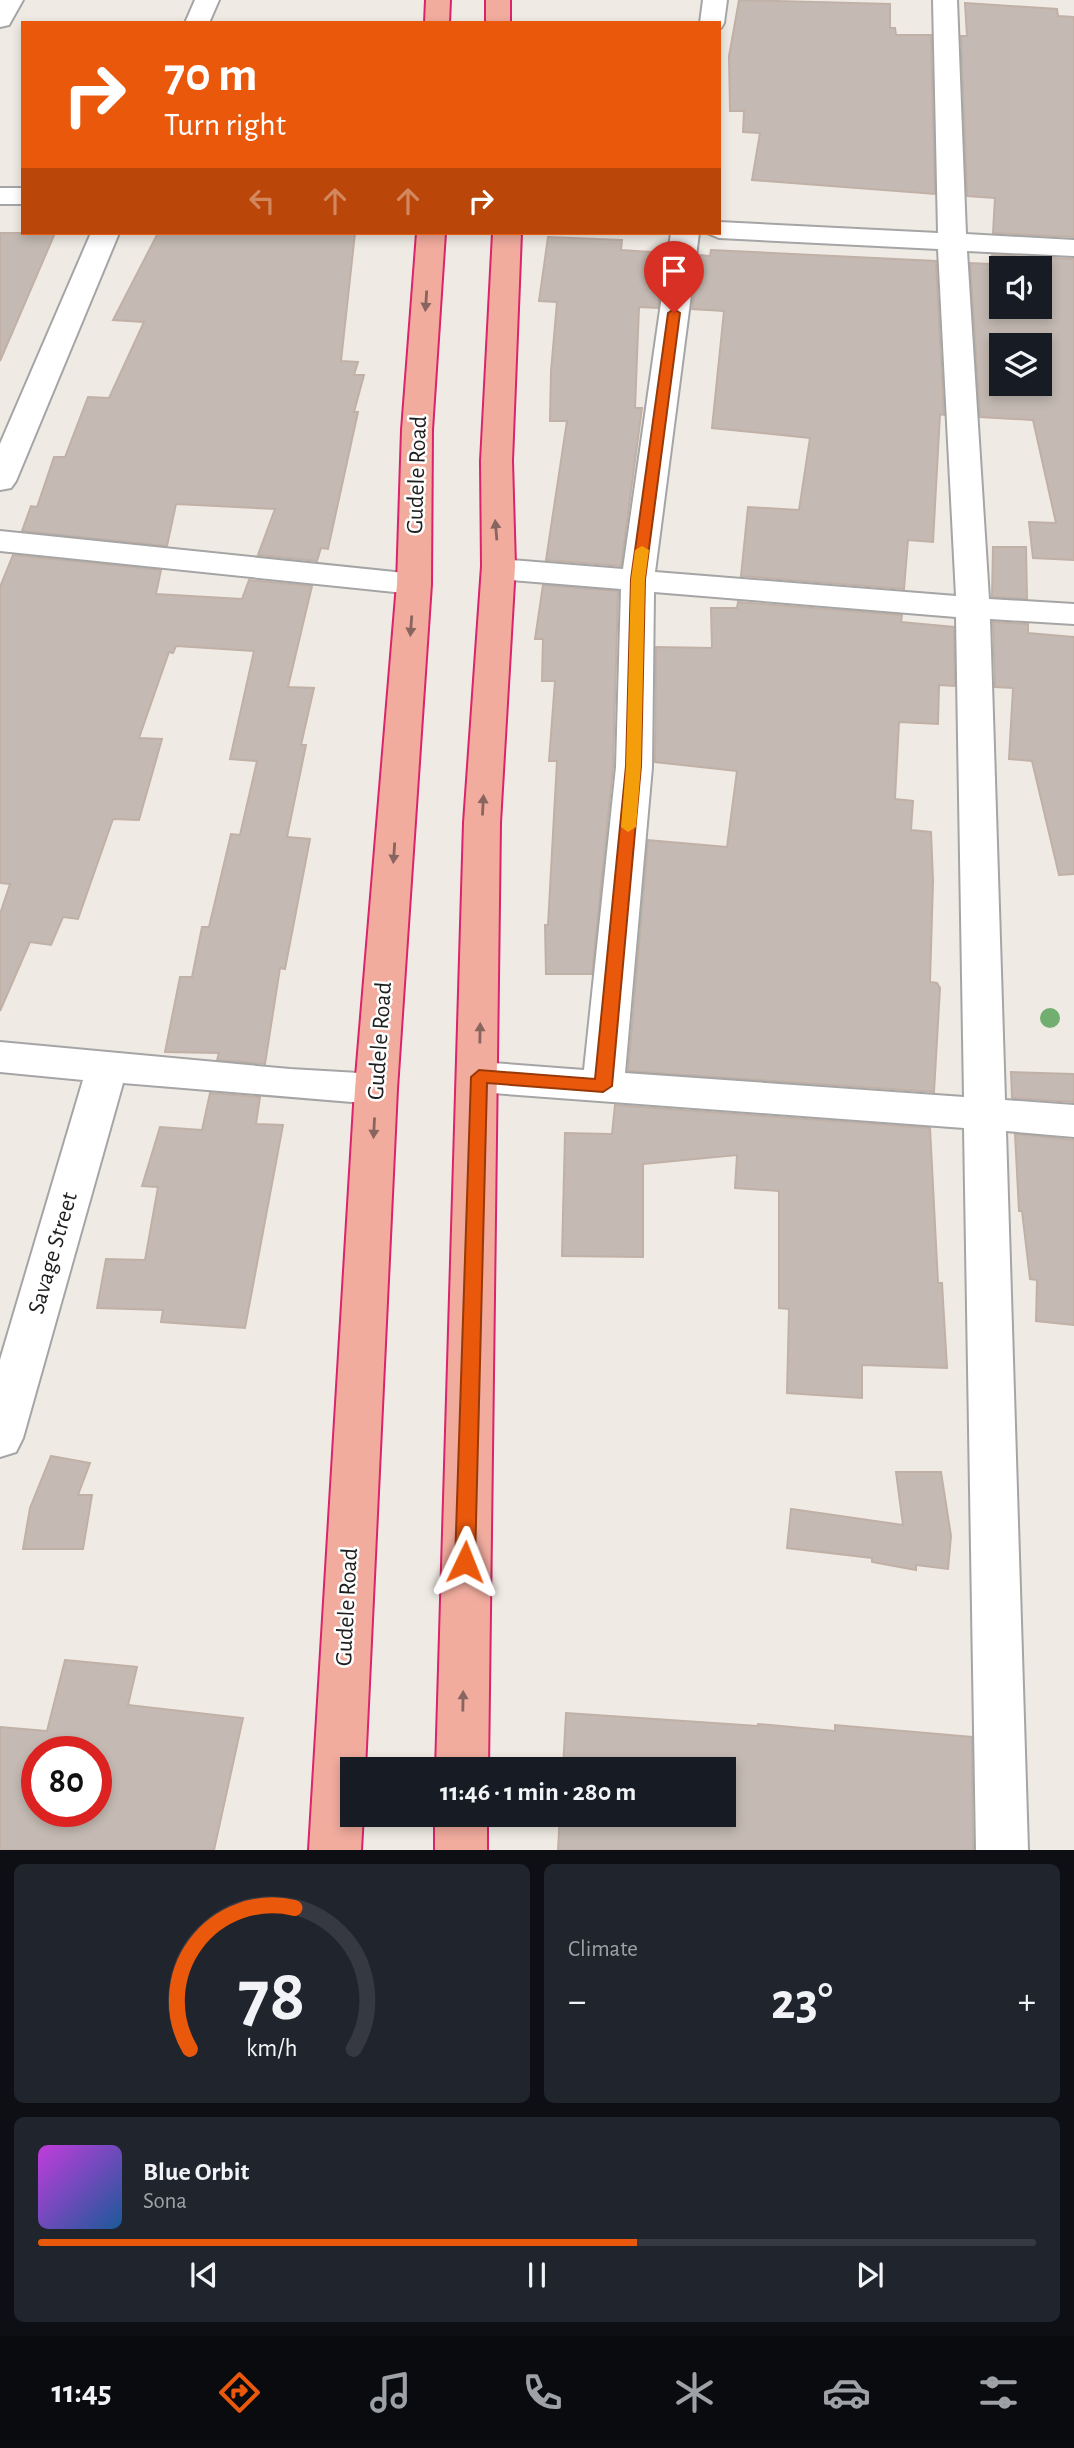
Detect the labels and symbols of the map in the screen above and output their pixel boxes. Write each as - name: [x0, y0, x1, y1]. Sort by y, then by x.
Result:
- pin: [644, 241, 704, 313]
- one-way arrow: [420, 290, 431, 312]
- street label: Gudele Road: [403, 415, 431, 535]
- one-way arrow: [490, 519, 501, 541]
- one-way arrow: [405, 615, 416, 637]
- one-way arrow: [478, 794, 489, 816]
- one-way arrow: [388, 842, 399, 864]
- street label: Gudele Road: [364, 981, 396, 1101]
- one-way arrow: [474, 1021, 485, 1043]
- one-way arrow: [368, 1118, 379, 1140]
- street label: Savage Street: [24, 1189, 82, 1317]
- position arrow: [428, 1525, 502, 1599]
- street label: Gudele Road: [332, 1547, 362, 1667]
- one-way arrow: [457, 1690, 469, 1712]
- speed limit sign: 80: [21, 1736, 112, 1827]

